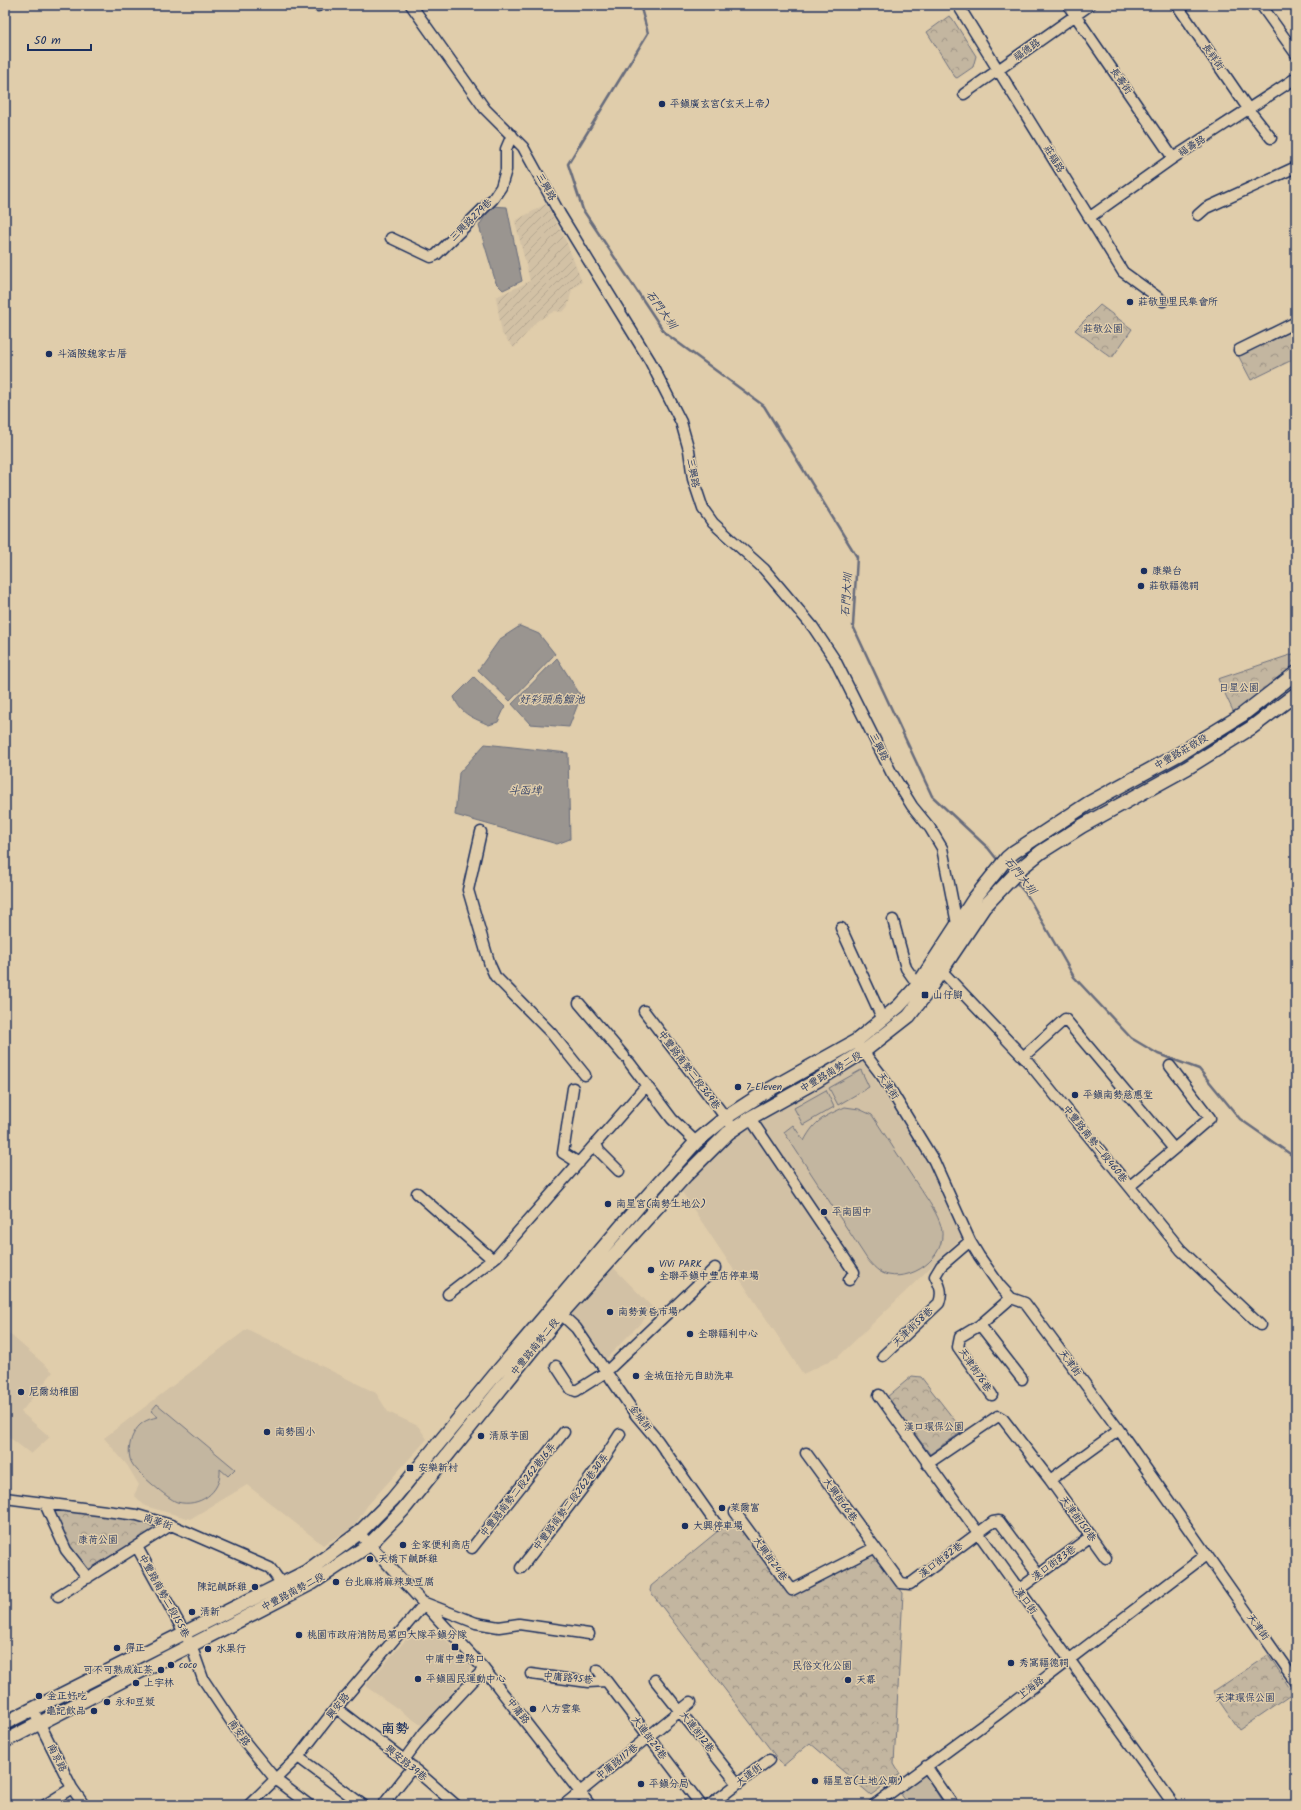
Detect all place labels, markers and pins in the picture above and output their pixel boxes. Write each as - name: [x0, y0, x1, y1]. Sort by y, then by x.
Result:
- place label: 平鎮廣玄宮(玄天上帝): [670, 96, 770, 112]
- marker: 平鎮廣玄宮(玄天上帝): [657, 99, 667, 109]
- place label: 莊敬里里民集會所: [1138, 294, 1218, 310]
- marker: 莊敬里里民集會所: [1125, 297, 1135, 307]
- place label: 斗涵陂魏家古厝: [57, 346, 127, 362]
- marker: 斗涵陂魏家古厝: [44, 349, 54, 359]
- place label: 康樂台: [1152, 563, 1182, 579]
- marker: 康樂台: [1139, 566, 1149, 576]
- place label: 莊敬福德祠: [1149, 578, 1199, 594]
- marker: 莊敬福德祠: [1136, 581, 1146, 591]
- place label: 山仔腳: [933, 987, 963, 1003]
- marker: 山仔腳: [920, 990, 930, 1000]
- place label: 7-Eleven: [746, 1079, 782, 1095]
- marker: 7-Eleven: [733, 1082, 743, 1092]
- place label: 平鎮南勢慈惠堂: [1083, 1087, 1153, 1103]
- marker: 平鎮南勢慈惠堂: [1070, 1090, 1080, 1100]
- place label: 南星宮(南勢土地公): [616, 1196, 706, 1212]
- marker: 南星宮(南勢土地公): [603, 1199, 613, 1209]
- place label: 平南國中: [832, 1204, 872, 1220]
- marker: 平南國中: [819, 1207, 829, 1217]
- place label: ViVi PARK 全聯平鎮中豐店停車場: [659, 1256, 759, 1284]
- marker: ViVi PARK 全聯平鎮中豐店停車場: [646, 1265, 656, 1275]
- place label: 南勢黃昏市場: [618, 1304, 678, 1320]
- marker: 南勢黃昏市場: [605, 1307, 615, 1317]
- place label: 全聯福利中心: [698, 1326, 758, 1342]
- marker: 全聯福利中心: [685, 1329, 695, 1339]
- place label: 金城伍拾元自助洗車: [644, 1368, 734, 1384]
- marker: 金城伍拾元自助洗車: [631, 1371, 641, 1381]
- place label: 尼爾幼稚園: [29, 1384, 79, 1400]
- marker: 尼爾幼稚園: [16, 1387, 26, 1397]
- place label: 南勢國小: [275, 1424, 315, 1440]
- marker: 南勢國小: [262, 1427, 272, 1437]
- place label: 清原芋園: [489, 1428, 529, 1444]
- marker: 清原芋園: [476, 1431, 486, 1441]
- place label: 安樂新村: [418, 1460, 458, 1476]
- marker: 安樂新村: [405, 1463, 415, 1473]
- place label: 萊爾富: [730, 1500, 760, 1516]
- marker: 萊爾富: [717, 1503, 727, 1513]
- place label: 大興停車場: [693, 1518, 743, 1534]
- marker: 大興停車場: [680, 1521, 690, 1531]
- place label: 全家便利商店: [411, 1537, 471, 1553]
- marker: 全家便利商店: [398, 1540, 408, 1550]
- place label: 天橋下鹹酥雞: [378, 1551, 438, 1567]
- marker: 天橋下鹹酥雞: [365, 1554, 375, 1564]
- place label: 台北麻將麻辣臭豆腐: [344, 1574, 434, 1590]
- marker: 台北麻將麻辣臭豆腐: [331, 1577, 341, 1587]
- place label: 陳記鹹酥雞: [197, 1579, 247, 1595]
- marker: 陳記鹹酥雞: [250, 1582, 260, 1592]
- place label: 清新: [200, 1604, 220, 1620]
- marker: 清新: [187, 1607, 197, 1617]
- place label: 桃園市政府消防局第四大隊平鎮分隊: [307, 1627, 467, 1643]
- marker: 桃園市政府消防局第四大隊平鎮分隊: [294, 1630, 304, 1640]
- place label: 得正: [125, 1640, 145, 1656]
- place label: 水果行: [216, 1641, 246, 1657]
- marker: 中庸中豐路口: [450, 1642, 460, 1652]
- marker: 得正: [112, 1643, 122, 1653]
- marker: 水果行: [203, 1644, 213, 1654]
- place label: 中庸中豐路口: [425, 1651, 485, 1667]
- place label: 秀窩福德祠: [1019, 1655, 1069, 1671]
- place label: coco: [179, 1657, 197, 1673]
- marker: 秀窩福德祠: [1006, 1658, 1016, 1668]
- marker: coco: [166, 1660, 176, 1670]
- place label: 可不可熟成紅茶: [83, 1662, 153, 1678]
- marker: 可不可熟成紅茶: [156, 1665, 166, 1675]
- place label: 平鎮國民運動中心: [426, 1671, 506, 1687]
- place label: 天幕: [856, 1672, 876, 1688]
- marker: 平鎮國民運動中心: [413, 1674, 423, 1684]
- place label: 上宇林: [144, 1675, 174, 1691]
- marker: 天幕: [843, 1675, 853, 1685]
- marker: 上宇林: [131, 1678, 141, 1688]
- place label: 金正好吃: [47, 1688, 87, 1704]
- marker: 金正好吃: [34, 1691, 44, 1701]
- place label: 永和豆漿: [115, 1694, 155, 1710]
- marker: 永和豆漿: [102, 1697, 112, 1707]
- place label: 八方雲集: [541, 1701, 581, 1717]
- place label: 龜記飲品: [46, 1703, 86, 1719]
- marker: 八方雲集: [528, 1704, 538, 1714]
- marker: 龜記飲品: [89, 1706, 99, 1716]
- place label: 福星宮(土地公廟): [823, 1773, 903, 1789]
- place label: 平鎮分局: [649, 1776, 689, 1792]
- marker: 福星宮(土地公廟): [810, 1776, 820, 1786]
- marker: 平鎮分局: [636, 1779, 646, 1789]

